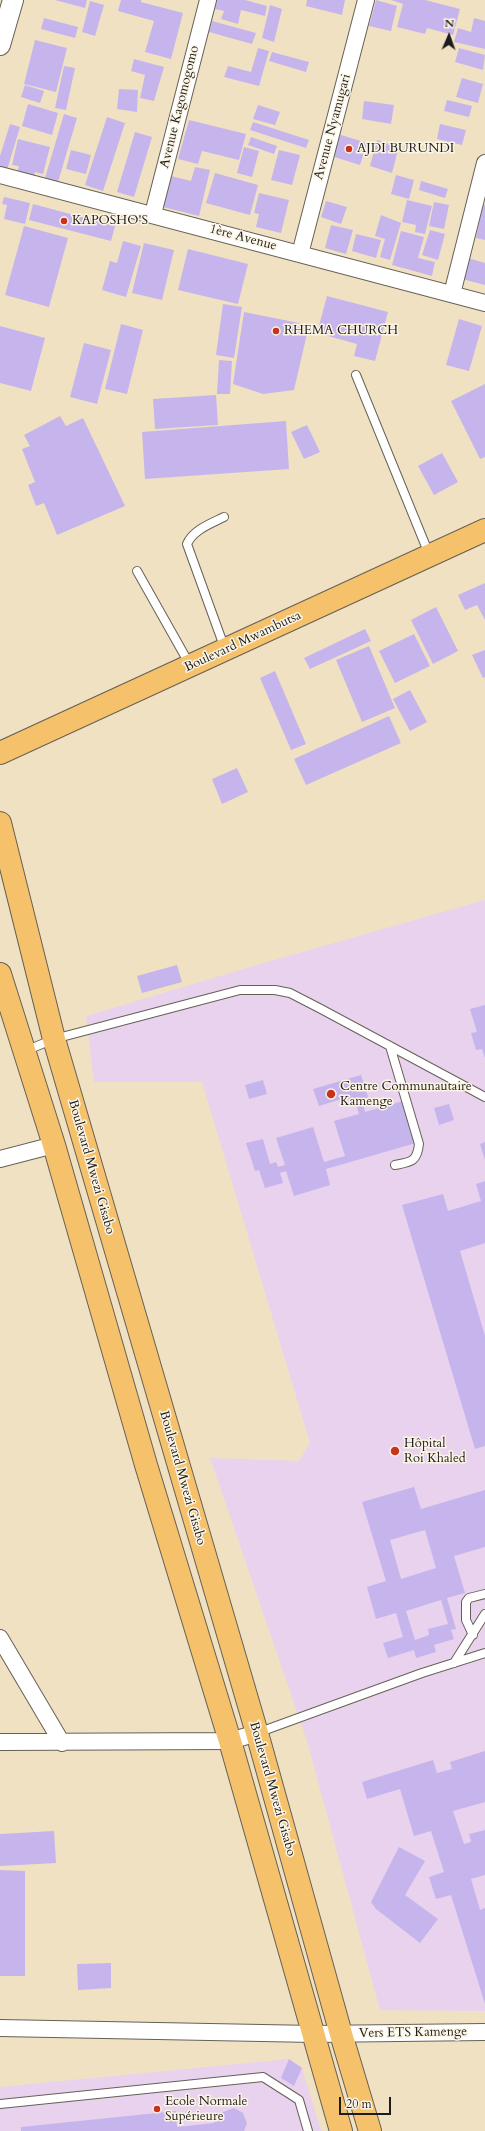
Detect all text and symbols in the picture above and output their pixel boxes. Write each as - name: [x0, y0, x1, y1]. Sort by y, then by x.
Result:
- north arrow: [429, 16, 469, 56]
- text: N: [444, 16, 454, 31]
- street label: Avenue Kagomogomo: [157, 44, 203, 170]
- street label: Avenue Nyamugari: [311, 73, 355, 181]
- place label: AJDI BURUNDI: [357, 141, 454, 157]
- marker: AJDI BURUNDI: [344, 144, 354, 154]
- place label: KAPOSHO'S: [72, 213, 148, 229]
- marker: KAPOSHO'S: [59, 216, 69, 226]
- street label: 1ère Avenue: [208, 222, 278, 254]
- place label: RHEMA CHURCH: [284, 323, 398, 339]
- marker: RHEMA CHURCH: [271, 326, 281, 336]
- street label: Boulevard Mwambutsa: [182, 608, 304, 676]
- place label: Centre Communautaire Kamenge: [340, 1079, 472, 1110]
- marker: Centre Communautaire Kamenge: [325, 1088, 337, 1100]
- street label: Boulevard Mwezi Gisabo: [64, 1098, 118, 1236]
- street label: Boulevard Mwezi Gisabo: [155, 1409, 209, 1547]
- place label: Hôpital Roi Khaled: [404, 1436, 466, 1467]
- marker: Hôpital Roi Khaled: [389, 1445, 401, 1457]
- street label: Boulevard Mwezi Gisabo: [245, 1720, 299, 1858]
- street label: Vers ETS Kamenge: [359, 2024, 467, 2042]
- scale bar: [341, 2089, 393, 2115]
- place label: Ecole Normale Supérieure: [165, 2094, 247, 2125]
- text: 20 m: [346, 2096, 372, 2112]
- marker: Ecole Normale Supérieure: [152, 2104, 162, 2114]

